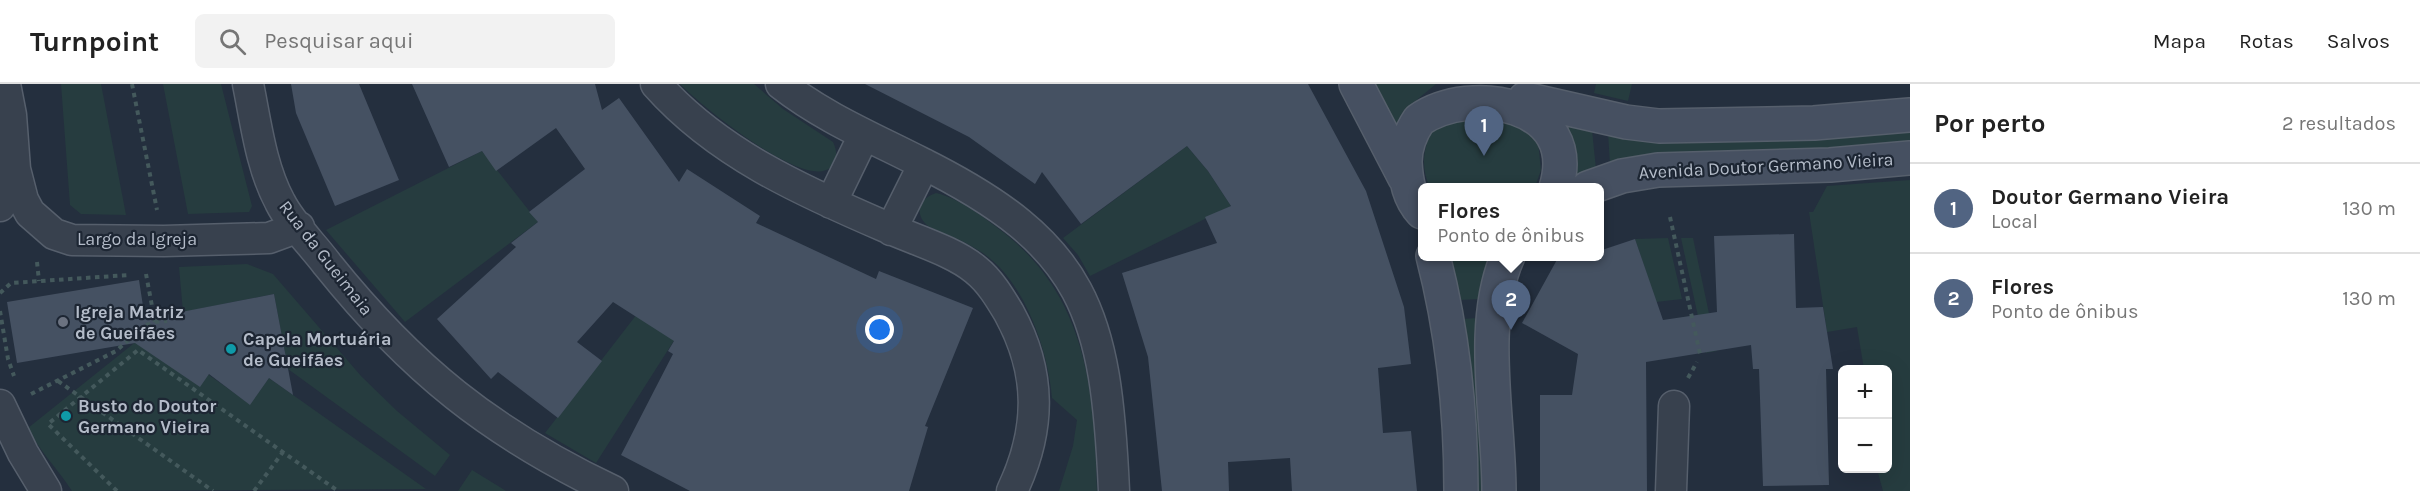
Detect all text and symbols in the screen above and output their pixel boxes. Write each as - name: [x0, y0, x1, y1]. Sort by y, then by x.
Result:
- search box: [195, 14, 615, 68]
- text: Turnpoint: [30, 25, 159, 58]
- icon: search: [216, 25, 249, 58]
- text: Pesquisar aqui: [264, 28, 414, 54]
- text: Mapa: [2153, 29, 2206, 53]
- text: Rotas: [2239, 29, 2294, 53]
- text: Salvos: [2327, 29, 2390, 53]
- pin: 1: [1464, 106, 1504, 156]
- text: Por perto: [1934, 108, 2045, 139]
- text: 2 resultados: [2282, 112, 2396, 135]
- street label: Avenida Doutor Germano Vieira: [1638, 148, 1894, 184]
- popup: [1418, 183, 1604, 261]
- text: Doutor Germano Vieira: [1991, 184, 2229, 210]
- street label: Rua da Gueimaia: [274, 196, 378, 320]
- text: 1: [1950, 197, 1957, 220]
- text: 130 m: [2342, 197, 2396, 220]
- text: Flores: [1437, 198, 1500, 224]
- text: Local: [1991, 210, 2038, 233]
- text: Ponto de ônibus: [1437, 224, 1585, 247]
- street label: Largo da Igreja: [77, 228, 197, 250]
- text: Flores: [1991, 274, 2054, 300]
- pin: 2: [1492, 280, 1530, 330]
- text: 2: [1947, 287, 1960, 310]
- text: 130 m: [2342, 287, 2396, 310]
- text: Ponto de ônibus: [1991, 300, 2139, 323]
- place label: Igreja Matriz de Gueifães: [75, 301, 184, 344]
- marker: Igreja Matriz de Gueifães: [56, 315, 70, 329]
- your location: [865, 315, 894, 344]
- place label: Capela Mortuária de Gueifães: [243, 328, 391, 371]
- marker: Capela Mortuária de Gueifães: [224, 342, 238, 356]
- map controls: [1838, 365, 1892, 473]
- button: +: [1838, 365, 1892, 419]
- place label: Busto do Doutor Germano Vieira: [78, 395, 216, 438]
- marker: Busto do Doutor Germano Vieira: [59, 409, 73, 423]
- button: −: [1838, 419, 1892, 473]

